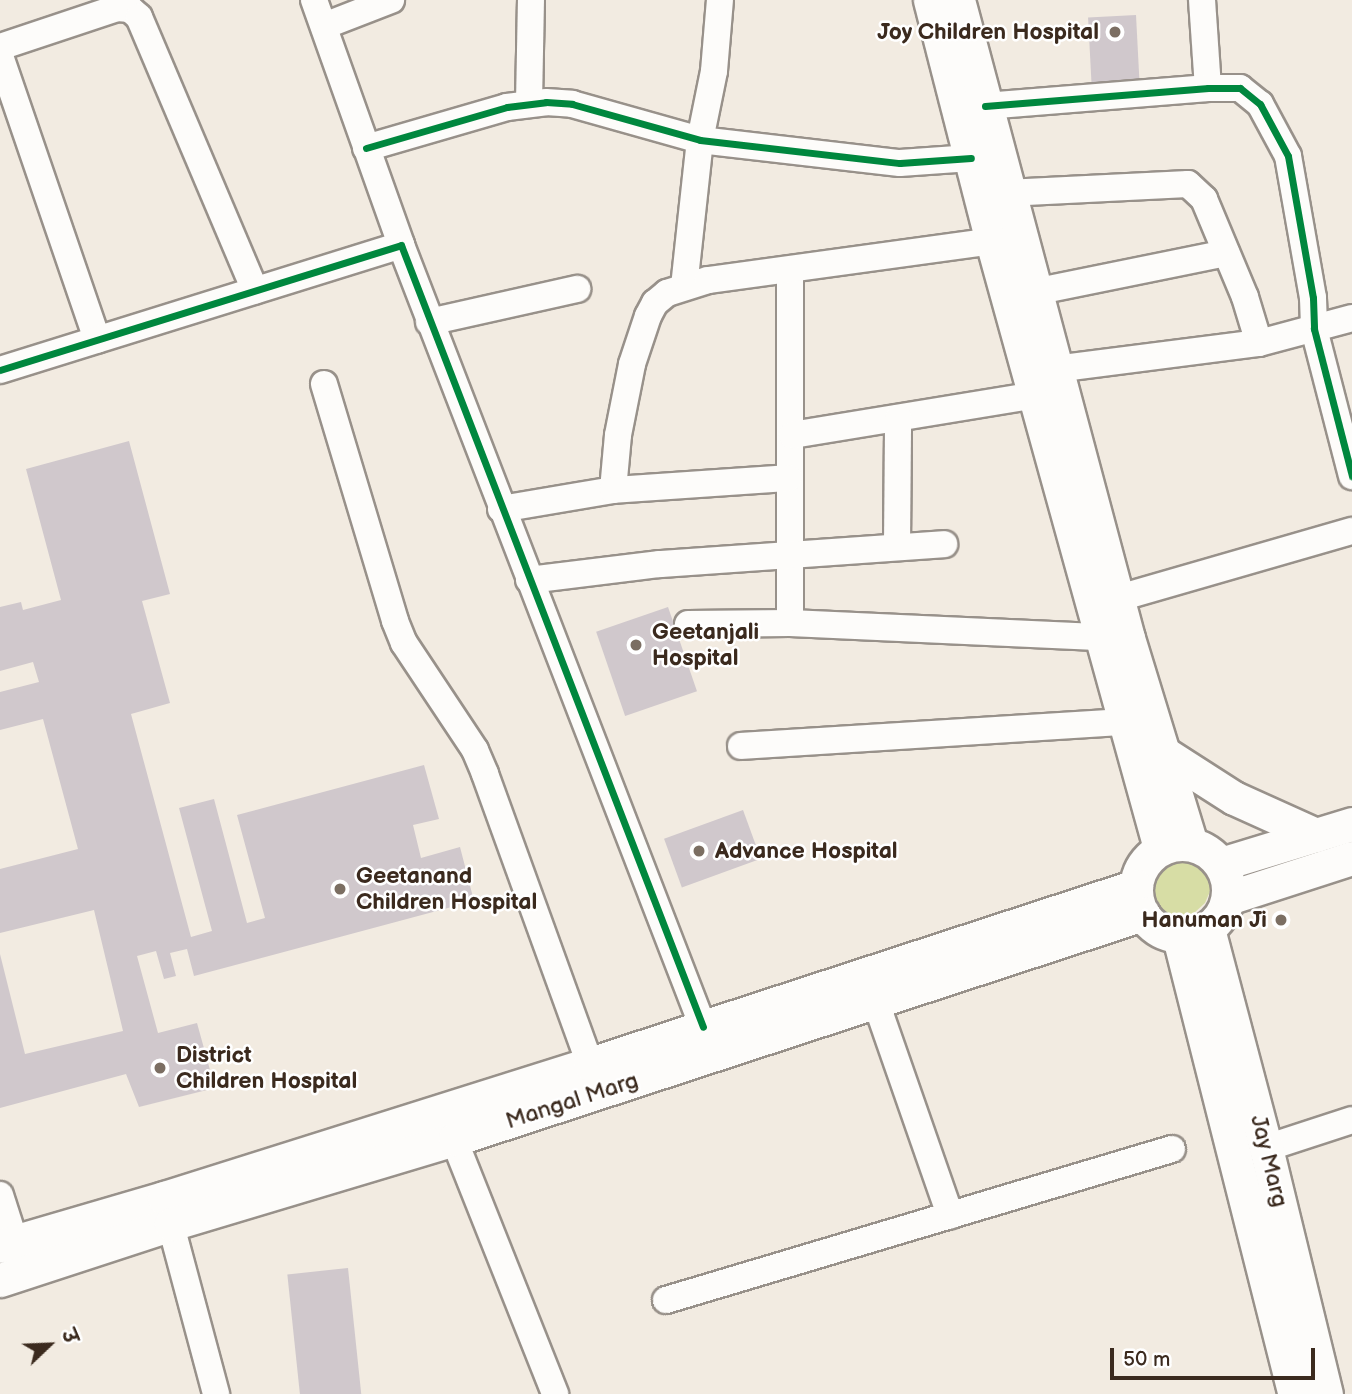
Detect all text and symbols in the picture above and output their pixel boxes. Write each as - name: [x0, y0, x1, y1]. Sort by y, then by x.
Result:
- place label: Joy Children Hospital: [876, 18, 1099, 46]
- marker: Joy Children Hospital: [1105, 22, 1125, 42]
- place label: Geetanjali Hospital: [652, 618, 759, 672]
- marker: Geetanjali Hospital: [626, 635, 646, 655]
- place label: Advance Hospital: [715, 837, 898, 865]
- marker: Advance Hospital: [689, 841, 709, 861]
- place label: Geetanand Children Hospital: [356, 862, 537, 916]
- marker: Geetanand Children Hospital: [330, 879, 350, 899]
- place label: Hanuman Ji: [1142, 906, 1267, 934]
- marker: Hanuman Ji: [1273, 912, 1289, 928]
- place label: District Children Hospital: [176, 1041, 357, 1095]
- marker: District Children Hospital: [150, 1058, 170, 1078]
- street label: Mangal Marg: [502, 1067, 642, 1135]
- street label: Jay Marg: [1244, 1111, 1294, 1211]
- north arrow: [14, 1310, 84, 1380]
- text: उ: [56, 1326, 82, 1347]
- scale bar: [1114, 1334, 1319, 1378]
- text: 50 m: [1123, 1347, 1170, 1372]

